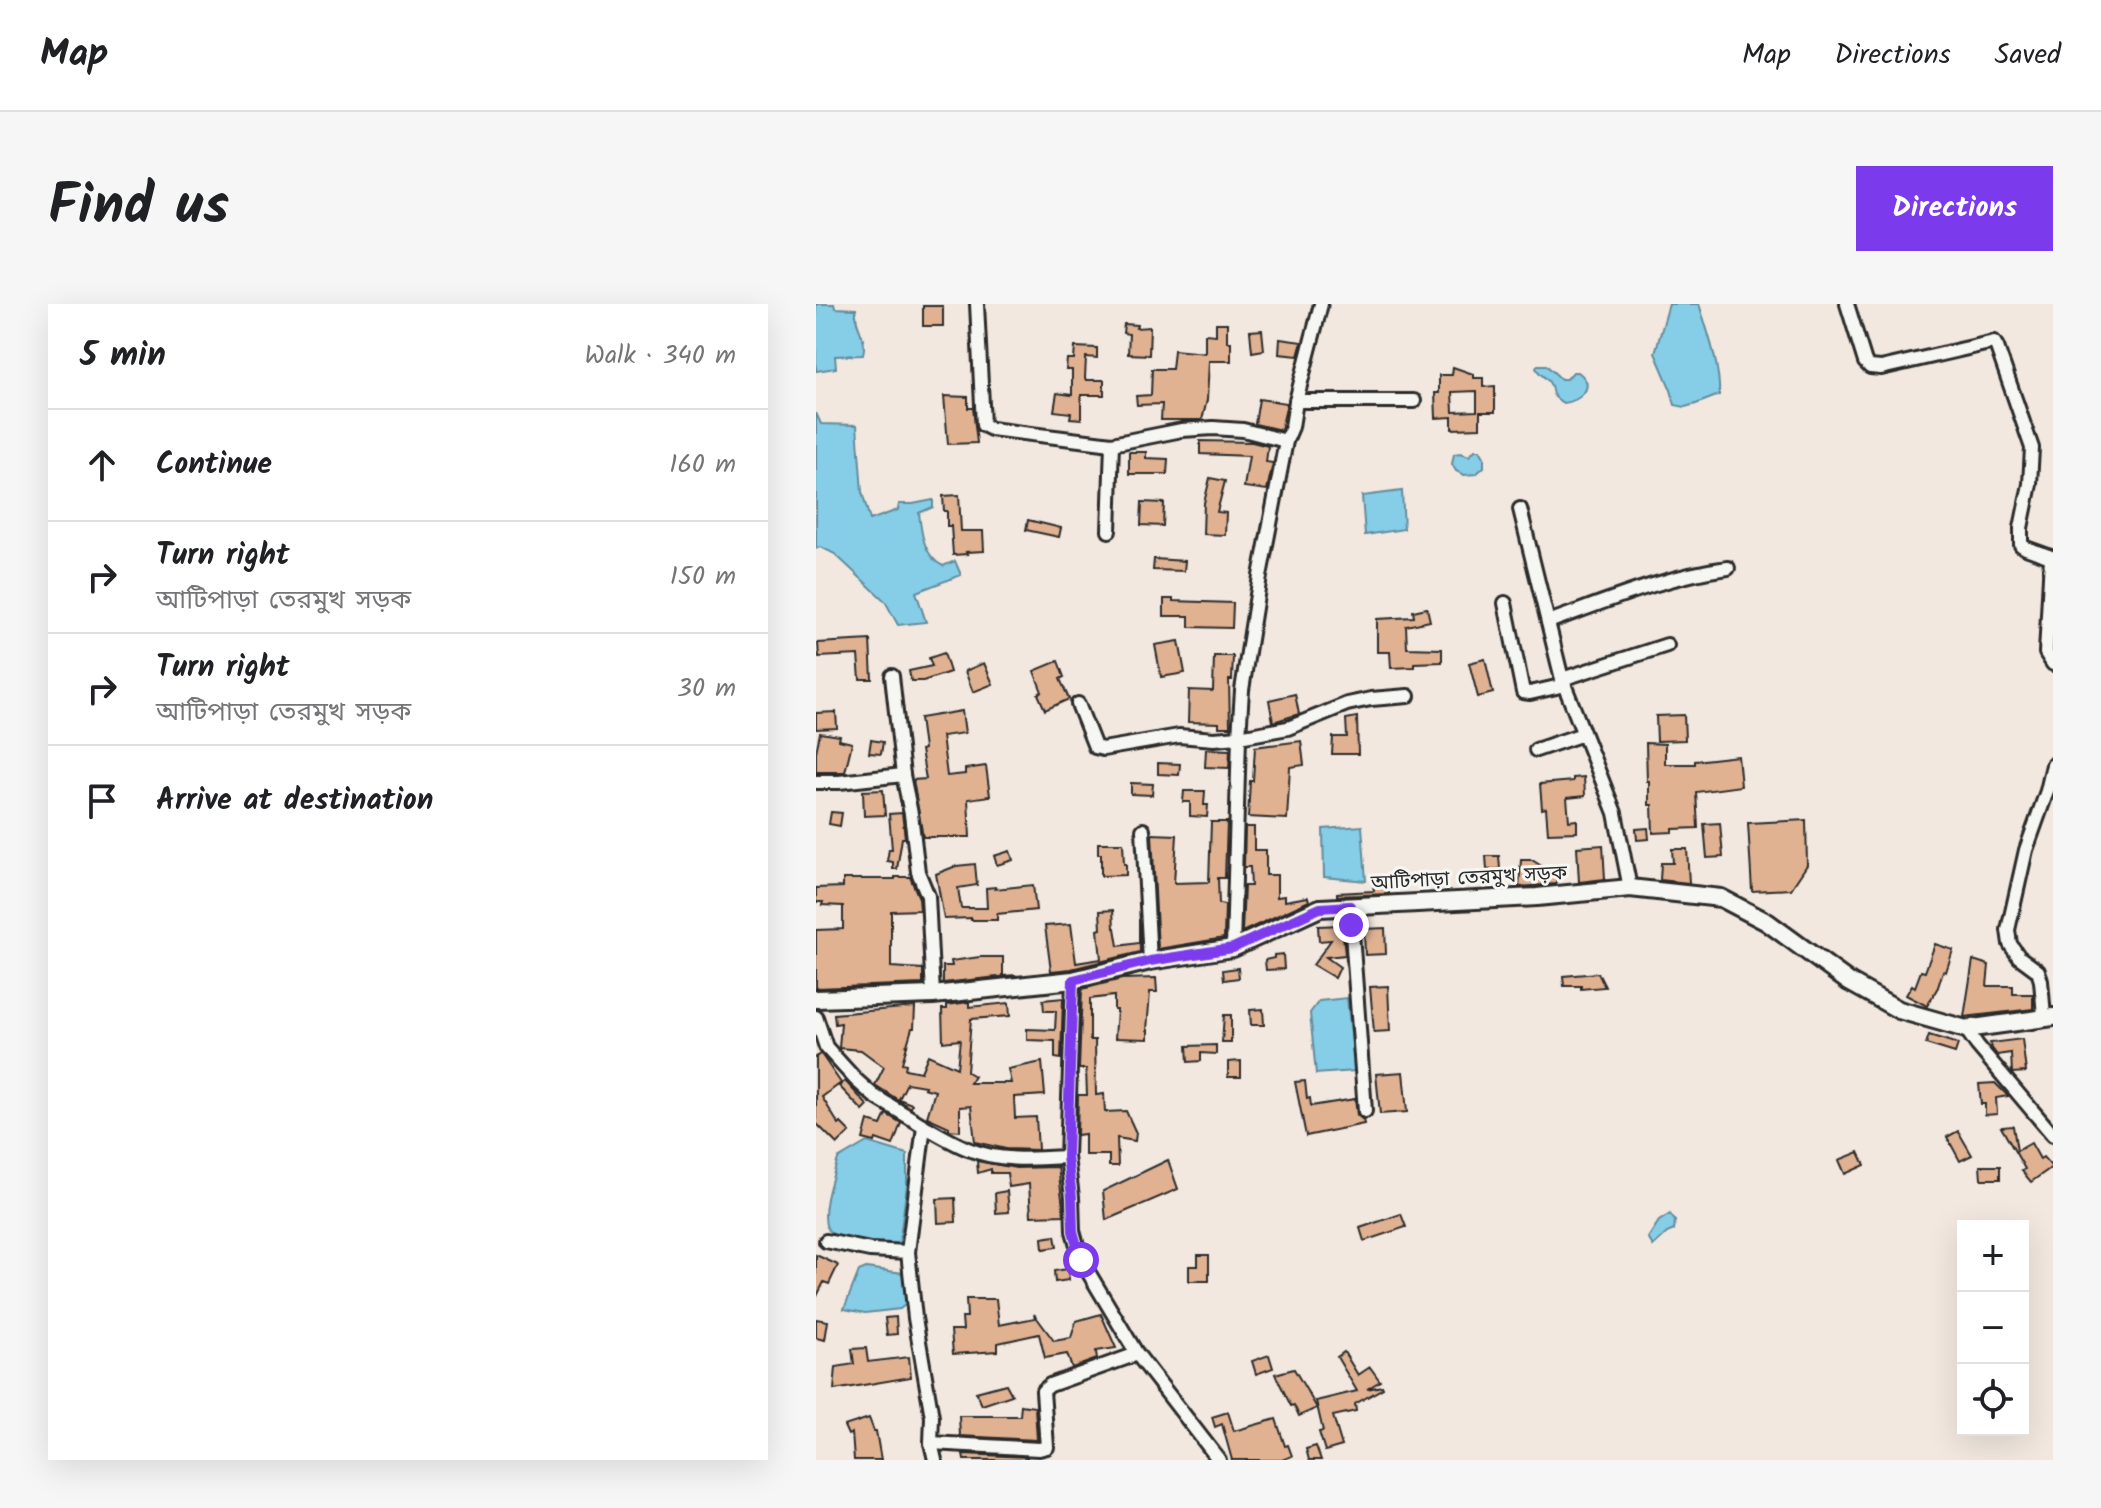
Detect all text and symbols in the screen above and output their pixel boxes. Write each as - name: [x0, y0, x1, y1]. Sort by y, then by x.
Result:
- text: Map: [40, 25, 109, 85]
- text: Map: [1742, 33, 1791, 78]
- text: Directions: [1835, 33, 1951, 78]
- text: Saved: [1995, 33, 2061, 78]
- text: Find us: [48, 163, 229, 253]
- button: Directions: [1856, 166, 2053, 251]
- text: 5 min: [80, 329, 166, 383]
- text: Walk · 340 m: [585, 335, 736, 377]
- text: Continue: [156, 441, 272, 489]
- icon: ahead: [80, 443, 124, 487]
- text: 160 m: [669, 444, 736, 486]
- text: Turn right: [156, 532, 289, 580]
- icon: right: [80, 555, 124, 599]
- text: 150 m: [670, 556, 736, 598]
- text: আটিপাড়া তেরমুখ সড়ক: [156, 580, 411, 622]
- text: Turn right: [156, 644, 289, 692]
- icon: right: [80, 667, 124, 711]
- text: 30 m: [677, 668, 736, 710]
- text: আটিপাড়া তেরমুখ সড়ক: [156, 692, 411, 734]
- text: Arrive at destination: [156, 777, 433, 825]
- icon: arrive: [80, 779, 124, 823]
- street label: আটিপাড়া তেরমুখ সড়ক: [1369, 858, 1569, 900]
- route end: [1333, 907, 1369, 943]
- map controls: [1957, 1220, 2029, 1436]
- button: +: [1957, 1220, 2029, 1292]
- route start: [1063, 1242, 1099, 1278]
- button: −: [1957, 1292, 2029, 1364]
- button: locate: [1957, 1364, 2029, 1436]

